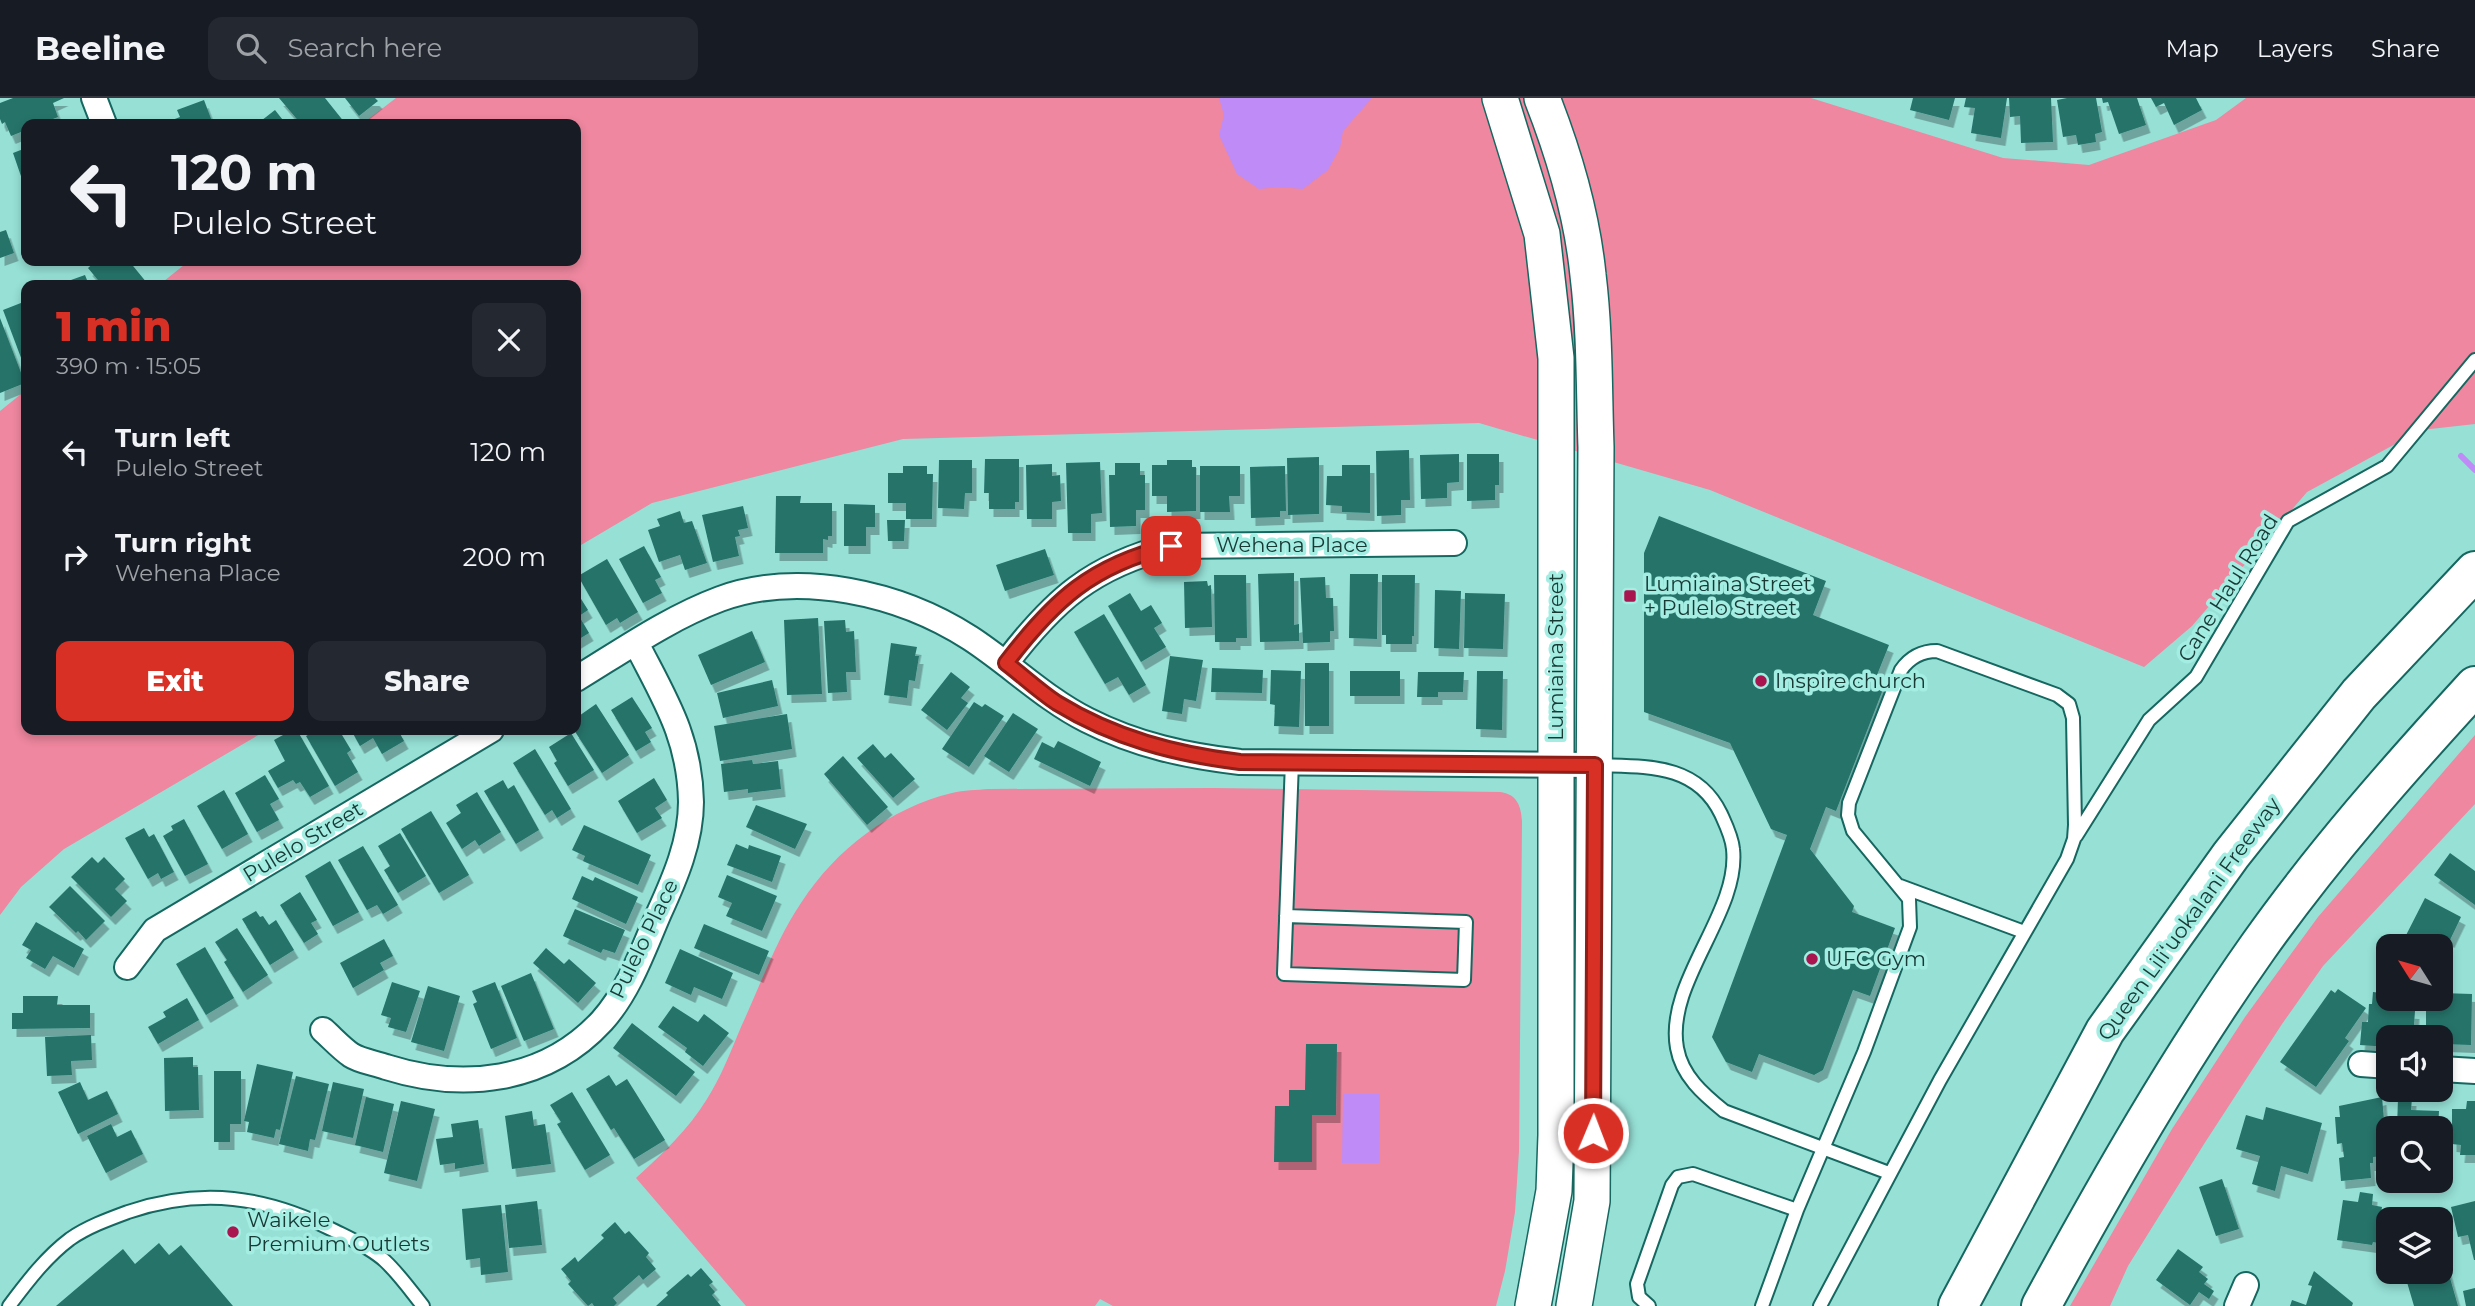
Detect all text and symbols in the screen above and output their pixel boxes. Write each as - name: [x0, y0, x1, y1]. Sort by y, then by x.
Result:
- search box: [208, 17, 698, 80]
- text: Beeline: [35, 28, 166, 68]
- icon: search: [232, 29, 270, 67]
- text: Search here: [288, 32, 442, 64]
- text: Map: [2165, 34, 2219, 63]
- text: Layers: [2257, 34, 2333, 63]
- text: Share: [2371, 34, 2440, 63]
- text: 120 m: [171, 143, 318, 202]
- icon: left: [56, 147, 147, 238]
- text: Pulelo Street: [171, 203, 377, 242]
- text: 1 min: [56, 300, 172, 352]
- button: close: [472, 303, 546, 377]
- text: 390 m · 15:05: [56, 352, 201, 380]
- text: Turn left: [115, 422, 231, 454]
- icon: left: [56, 433, 94, 471]
- text: 120 m: [470, 436, 546, 468]
- text: Pulelo Street: [115, 454, 263, 482]
- street label: Cane Haul Road: [2172, 509, 2283, 666]
- pin: [1141, 516, 1201, 576]
- text: Turn right: [115, 527, 251, 559]
- icon: arrive: [1152, 527, 1190, 565]
- street label: Wehena Place: [1216, 532, 1368, 557]
- icon: right: [56, 538, 94, 576]
- text: 200 m: [462, 541, 546, 573]
- text: Wehena Place: [115, 559, 281, 587]
- place label: Lumiaina Street + Pulelo Street: [1644, 571, 1812, 620]
- street label: Lumiaina Street: [1543, 573, 1568, 741]
- marker: Lumiaina Street + Pulelo Street: [1622, 588, 1638, 604]
- button: Exit: [56, 641, 294, 721]
- button: Share: [308, 641, 546, 721]
- place label: Inspire church: [1775, 668, 1926, 693]
- marker: Inspire church: [1753, 673, 1769, 689]
- street label: Queen Liliʻuokalani Freeway: [2092, 792, 2286, 1045]
- street label: Pulelo Street: [238, 796, 367, 887]
- street label: Pulelo Place: [604, 875, 683, 1002]
- north arrow: [2376, 934, 2454, 1012]
- map controls: [2376, 934, 2453, 1284]
- place label: UFC Gym: [1826, 946, 1926, 971]
- marker: UFC Gym: [1804, 951, 1820, 967]
- button: sound: [2376, 1025, 2453, 1102]
- position arrow: [1556, 1096, 1630, 1170]
- button: search: [2376, 1116, 2453, 1193]
- place label: Waikele Premium Outlets: [247, 1207, 430, 1256]
- button: layers: [2376, 1207, 2453, 1284]
- marker: Waikele Premium Outlets: [225, 1224, 241, 1240]

